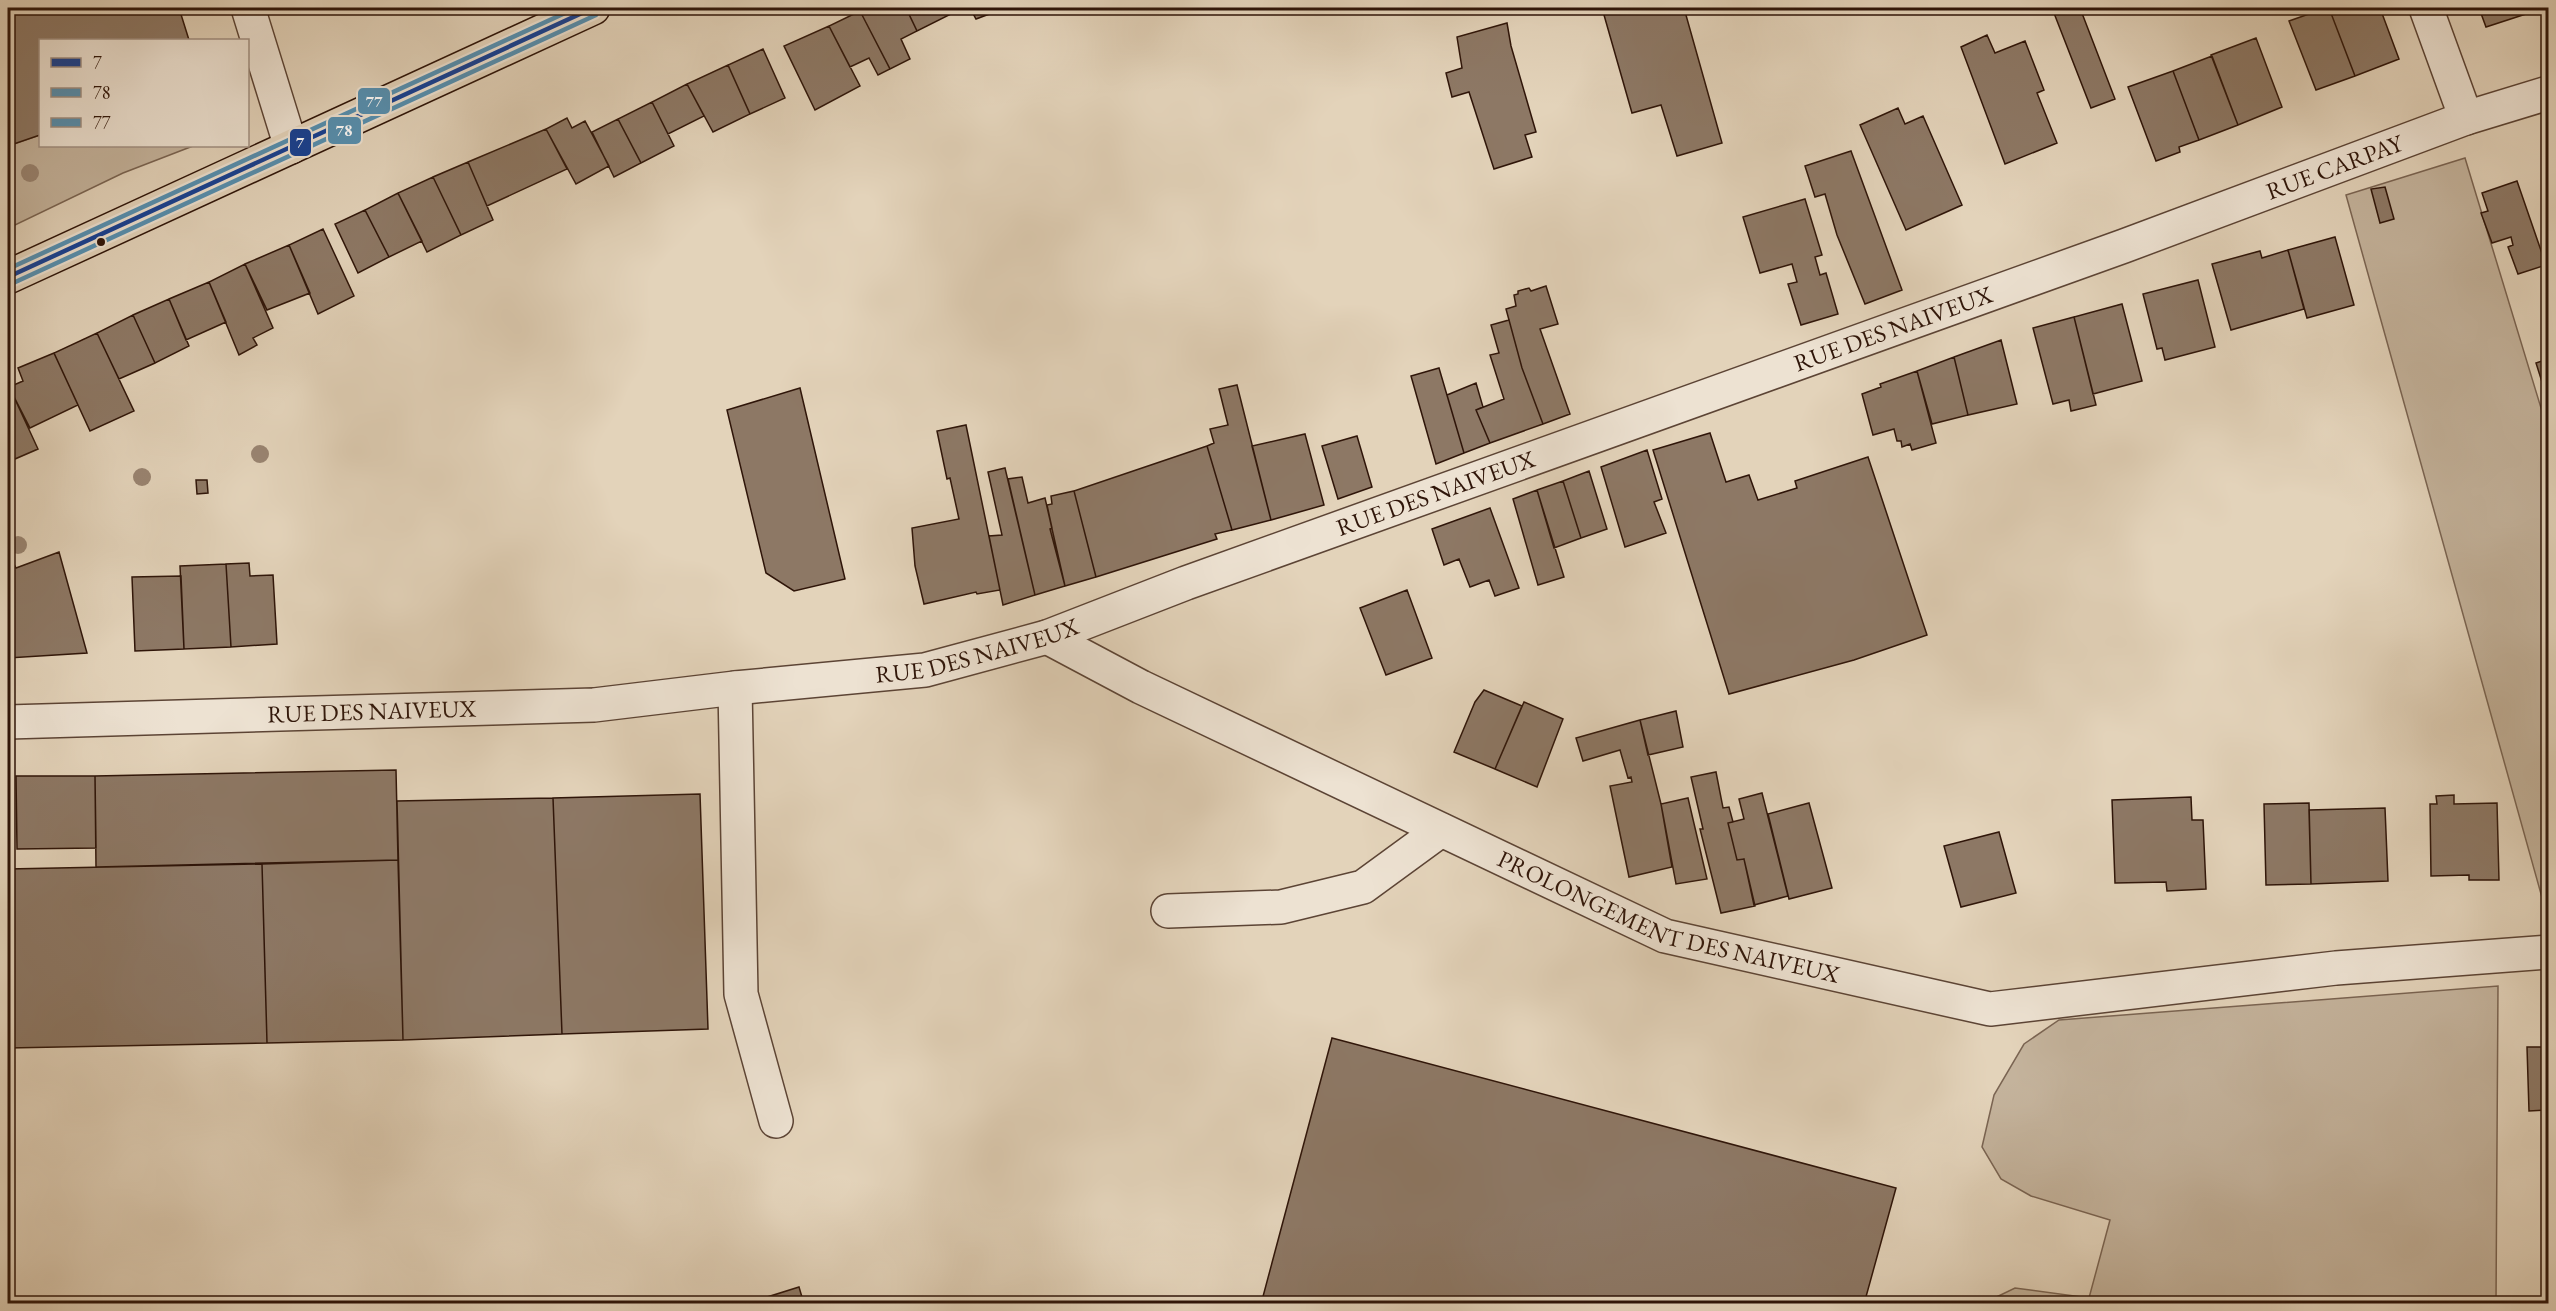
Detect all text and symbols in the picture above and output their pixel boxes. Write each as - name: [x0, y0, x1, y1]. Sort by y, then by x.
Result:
- legend: [39, 39, 249, 147]
- text: 7: [93, 51, 102, 74]
- text: 78: [93, 81, 110, 104]
- line badge: 77: [357, 87, 391, 115]
- text: 77: [366, 91, 383, 112]
- text: 77: [93, 111, 111, 134]
- line badge: 78: [327, 116, 362, 145]
- text: 78: [336, 120, 352, 141]
- street label: RUE CARPAY: [2261, 127, 2408, 206]
- line badge: 7: [289, 128, 312, 157]
- text: 7: [296, 132, 305, 153]
- unlabelled marker: [95, 236, 107, 248]
- street label: RUE DES NAIVEUX: [1789, 279, 1997, 378]
- street label: RUE DES NAIVEUX: [1332, 443, 1539, 543]
- street label: RUE DES NAIVEUX: [874, 610, 1083, 690]
- street label: RUE DES NAIVEUX: [267, 692, 477, 729]
- street label: PROLONGEMENT DES NAIVEUX: [1493, 843, 1843, 990]

